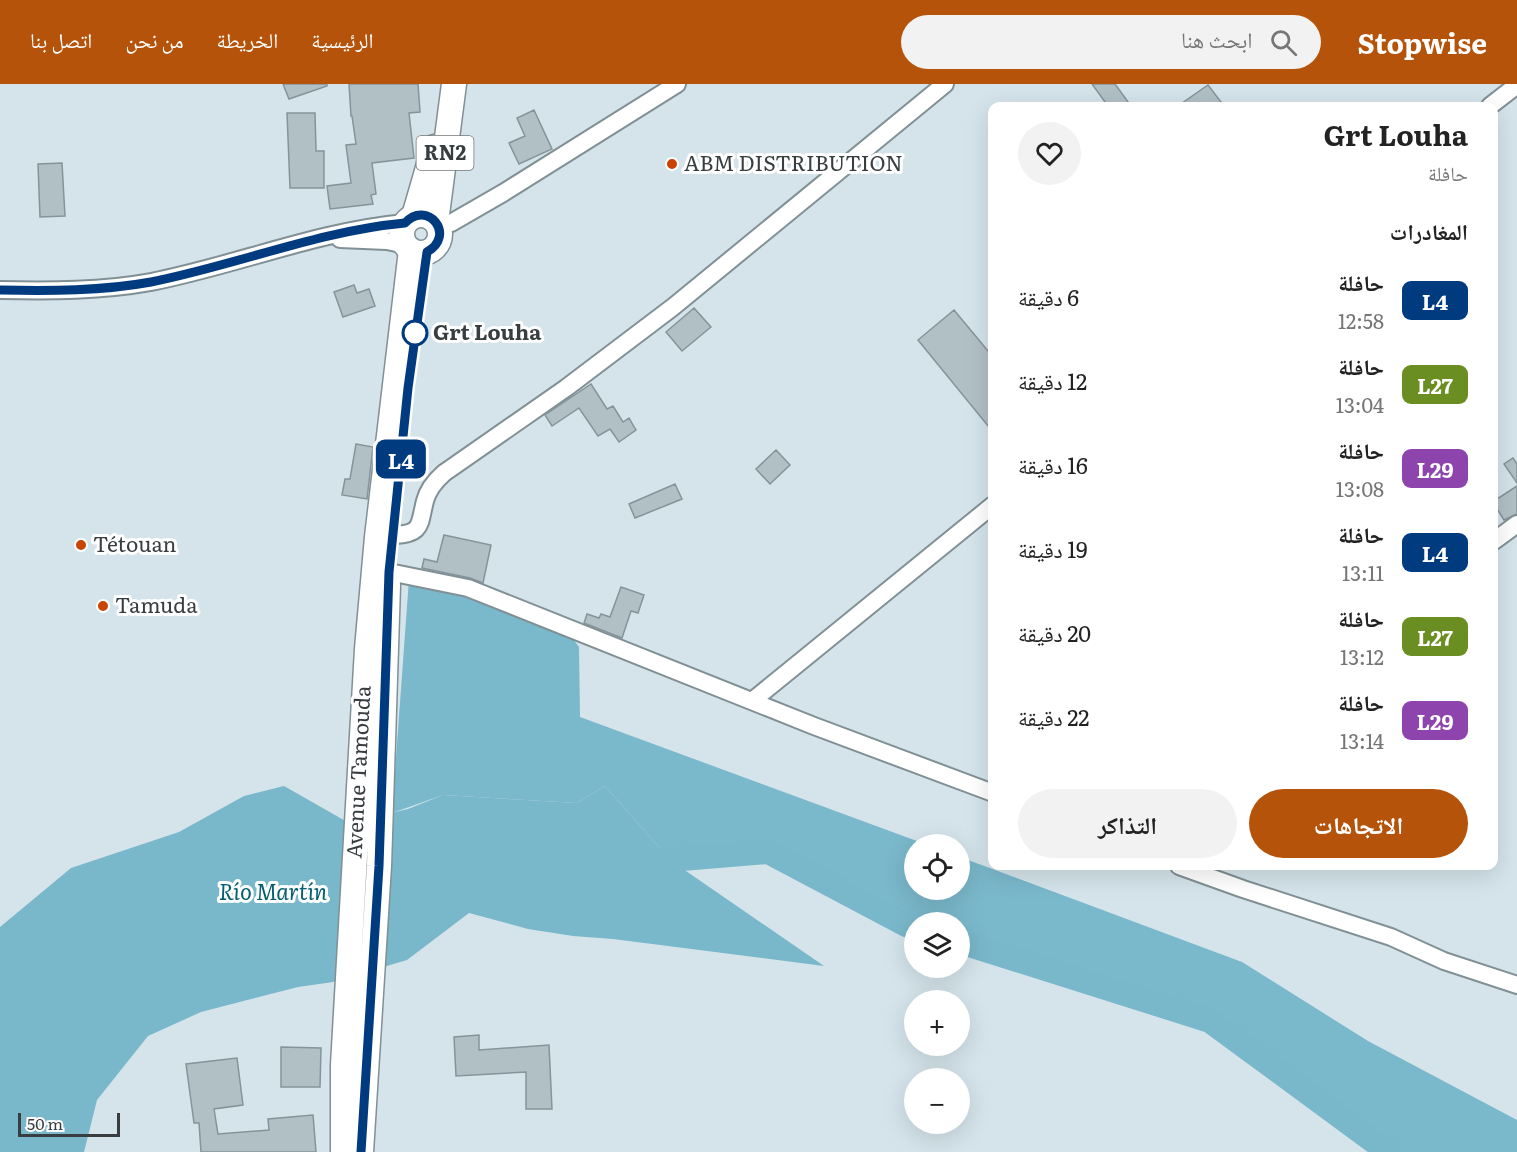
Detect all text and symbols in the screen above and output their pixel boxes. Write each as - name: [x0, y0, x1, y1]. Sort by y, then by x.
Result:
- search box: [901, 15, 1321, 69]
- text: Stopwise: [1357, 21, 1487, 63]
- text: ابحث هنا: [1181, 22, 1252, 55]
- text: اتصل بنا: [30, 23, 92, 54]
- text: من نحن: [125, 23, 183, 54]
- text: الخريطة: [216, 23, 278, 54]
- text: الرئيسية: [311, 23, 374, 54]
- icon: search: [1267, 26, 1300, 59]
- text: Grt Louha: [1324, 113, 1468, 155]
- button: heart: [1018, 122, 1081, 185]
- road number: RN2: [416, 136, 474, 170]
- place label: ABM DISTRIBUTION: [684, 146, 903, 177]
- marker: ABM DISTRIBUTION: [665, 157, 679, 171]
- text: حافلة: [1428, 157, 1468, 187]
- text: المغادرات: [1390, 214, 1468, 247]
- text: حافلة: [1338, 265, 1384, 298]
- text: 6 دقيقة: [1018, 280, 1079, 313]
- text: L4: [1422, 285, 1448, 316]
- text: 12:58: [1338, 305, 1384, 335]
- place label: Grt Louha: [433, 315, 542, 346]
- marker: Grt Louha: [402, 320, 428, 346]
- text: حافلة: [1338, 349, 1384, 382]
- text: 12 دقيقة: [1018, 364, 1087, 397]
- text: L27: [1417, 369, 1453, 400]
- text: 13:04: [1336, 389, 1384, 419]
- text: حافلة: [1338, 433, 1384, 466]
- line badge: L4: [374, 440, 428, 478]
- text: L4: [388, 444, 414, 475]
- text: 16 دقيقة: [1018, 448, 1088, 481]
- text: L29: [1416, 453, 1454, 484]
- text: 13:08: [1336, 473, 1384, 503]
- text: حافلة: [1338, 517, 1384, 550]
- place label: Tétouan: [93, 527, 177, 558]
- text: 19 دقيقة: [1018, 532, 1088, 565]
- text: L4: [1422, 537, 1448, 568]
- marker: Tétouan: [74, 538, 88, 552]
- text: 13:11: [1342, 557, 1384, 587]
- place label: Tamuda: [115, 588, 198, 619]
- marker: Tamuda: [96, 599, 110, 613]
- text: حافلة: [1338, 601, 1384, 634]
- text: 20 دقيقة: [1018, 616, 1091, 649]
- text: L27: [1417, 621, 1453, 652]
- text: 13:12: [1340, 641, 1384, 671]
- street label: Avenue Tamouda: [336, 684, 377, 859]
- text: حافلة: [1338, 685, 1384, 718]
- text: 22 دقيقة: [1018, 700, 1089, 733]
- text: L29: [1416, 705, 1454, 736]
- text: 13:14: [1340, 725, 1384, 755]
- button: التذاكر: [1018, 789, 1237, 858]
- button: الاتجاهات: [1249, 789, 1468, 858]
- map controls: [904, 834, 970, 1134]
- button: locate: [904, 834, 970, 900]
- water label: Río Martín: [219, 874, 327, 907]
- button: layers: [904, 912, 970, 978]
- button: +: [904, 990, 970, 1056]
- button: −: [904, 1068, 970, 1134]
- scale bar: [18, 1110, 120, 1138]
- text: 50 m: [27, 1111, 63, 1135]

